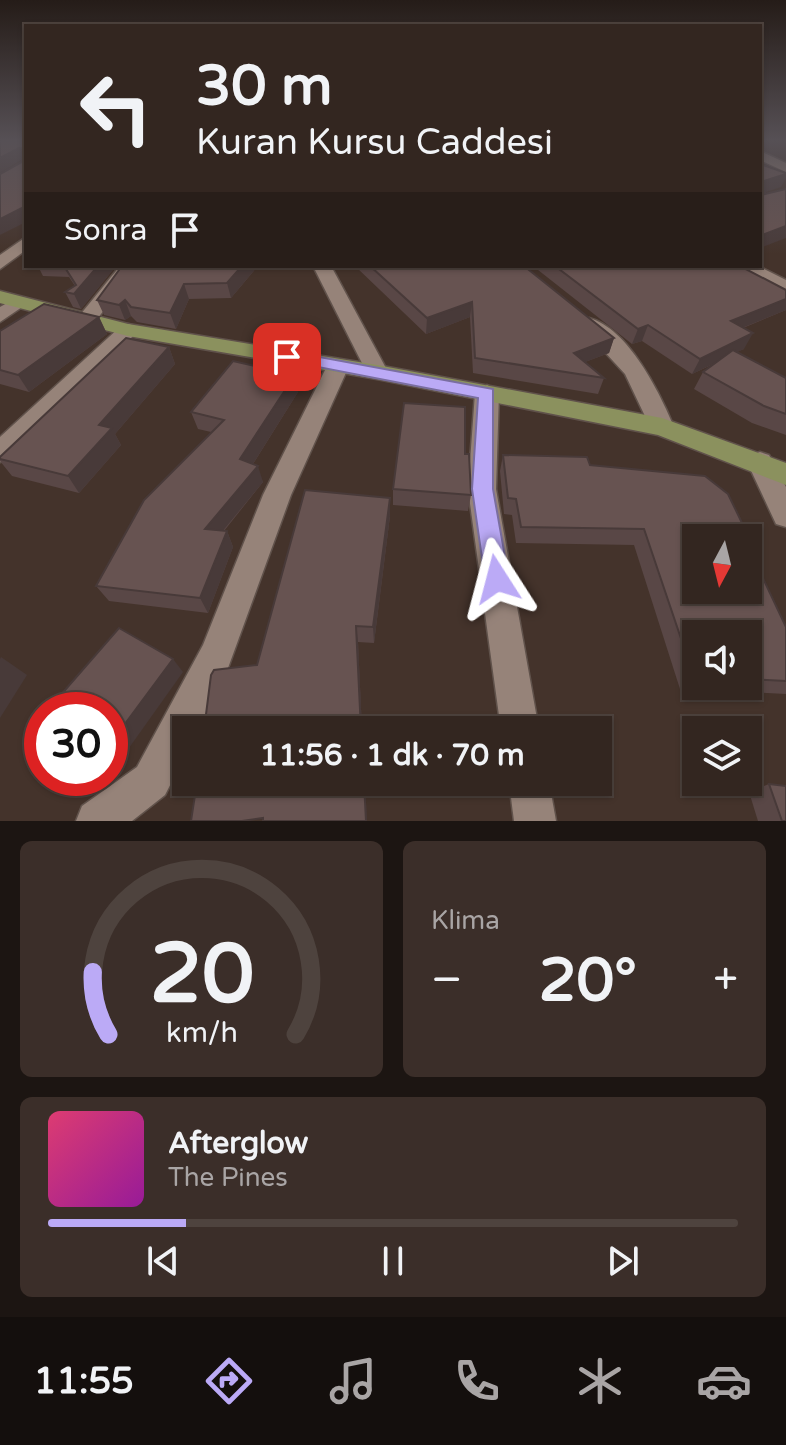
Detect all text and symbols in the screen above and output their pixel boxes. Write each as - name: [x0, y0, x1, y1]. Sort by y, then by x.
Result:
- text: 30 m: [196, 53, 332, 120]
- icon: left: [64, 56, 168, 160]
- text: Kuran Kursu Caddesi: [196, 121, 553, 164]
- icon: arrive: [163, 208, 207, 252]
- text: Sonra: [64, 212, 147, 249]
- pin: [253, 323, 321, 391]
- icon: arrive: [265, 335, 309, 379]
- north arrow: [682, 524, 762, 604]
- map controls: [682, 524, 762, 796]
- position arrow: [455, 537, 539, 621]
- button: sound: [682, 620, 762, 700]
- speed limit sign: 30: [24, 692, 128, 796]
- button: layers: [682, 716, 762, 796]
- text: 11:56 · 1 dk · 70 m: [260, 737, 524, 774]
- text: Klima: [431, 905, 500, 936]
- text: 20: [149, 925, 254, 1025]
- text: 20°: [539, 945, 637, 1017]
- text: −: [431, 954, 462, 1007]
- text: +: [713, 954, 738, 1007]
- text: km/h: [166, 1016, 237, 1050]
- text: Afterglow: [168, 1125, 308, 1162]
- text: The Pines: [168, 1162, 288, 1193]
- icon: previous: [141, 1239, 185, 1283]
- icon: pause: [371, 1239, 415, 1283]
- icon: next: [601, 1239, 645, 1283]
- icon: directions: [201, 1353, 257, 1409]
- icon: music: [325, 1353, 381, 1409]
- icon: phone: [449, 1353, 505, 1409]
- icon: climate: [572, 1353, 628, 1409]
- icon: car: [696, 1353, 752, 1409]
- text: 11:55: [34, 1360, 134, 1403]

